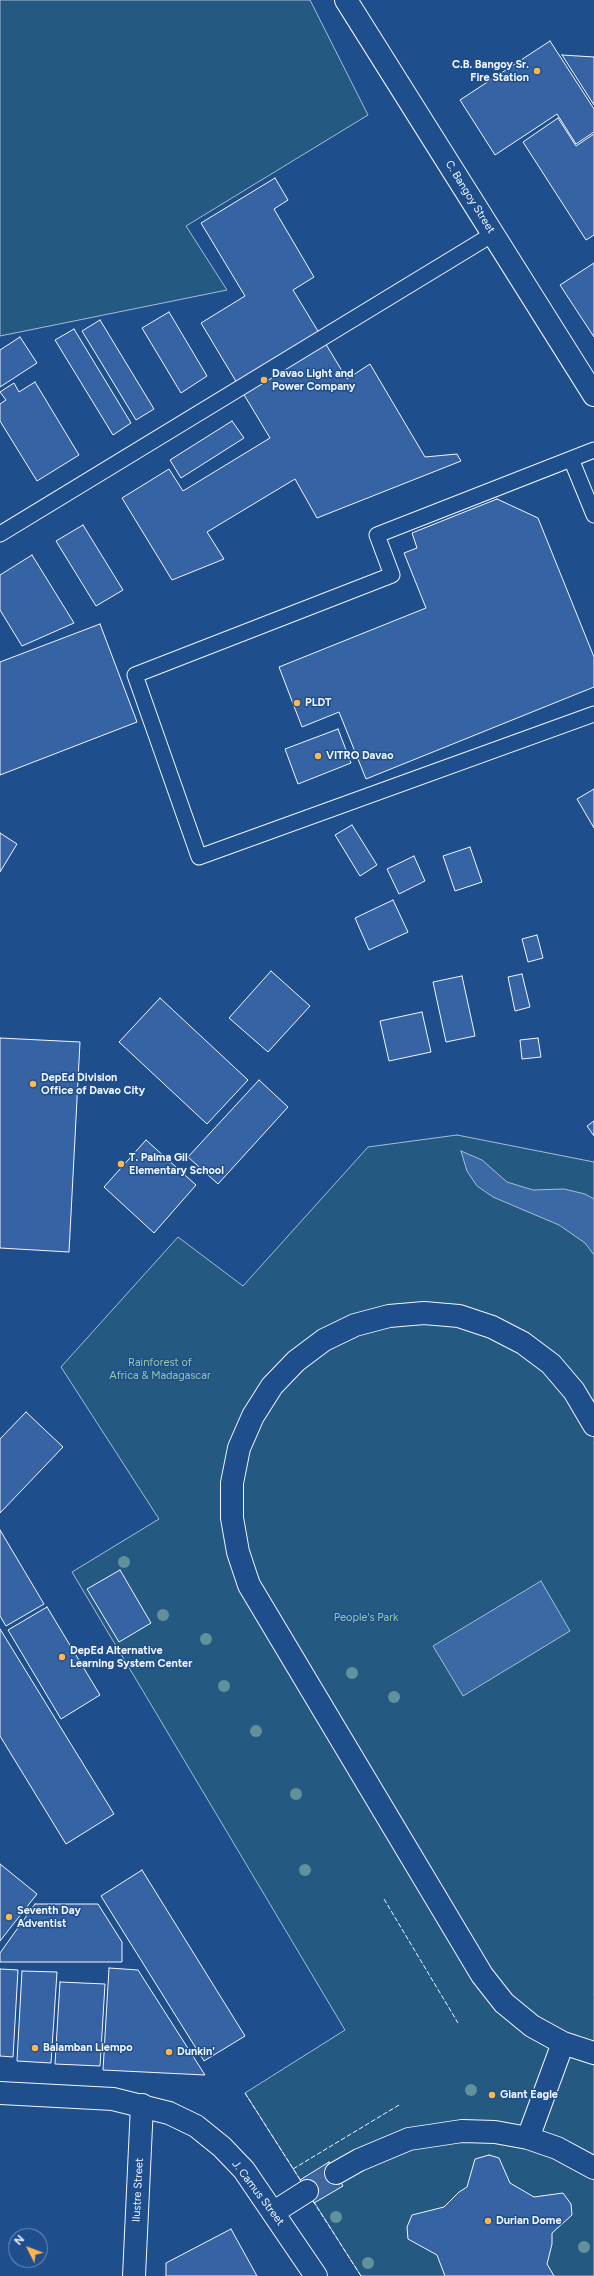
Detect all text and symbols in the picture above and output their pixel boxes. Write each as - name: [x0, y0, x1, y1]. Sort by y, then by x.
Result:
- place label: C.B. Bangoy Sr. Fire Station: [452, 58, 529, 84]
- marker: C.B. Bangoy Sr. Fire Station: [532, 66, 542, 76]
- street label: C. Bangoy Street: [442, 158, 498, 236]
- place label: Davao Light and Power Company: [272, 367, 355, 393]
- marker: Davao Light and Power Company: [259, 375, 269, 385]
- place label: PLDT: [305, 696, 331, 710]
- marker: PLDT: [292, 698, 302, 708]
- place label: VITRO Davao: [326, 749, 394, 763]
- marker: VITRO Davao: [313, 751, 323, 761]
- place label: DepEd Division Office of Davao City: [41, 1071, 145, 1097]
- marker: DepEd Division Office of Davao City: [28, 1079, 38, 1089]
- place label: T. Palma Gil Elementary School: [129, 1151, 224, 1177]
- marker: T. Palma Gil Elementary School: [116, 1159, 126, 1169]
- park label: Rainforest of Africa & Madagascar: [109, 1356, 211, 1382]
- park label: People's Park: [334, 1611, 398, 1625]
- place label: DepEd Alternative Learning System Center: [70, 1644, 192, 1670]
- marker: DepEd Alternative Learning System Center: [57, 1652, 67, 1662]
- place label: Seventh Day Adventist: [17, 1904, 81, 1930]
- marker: Seventh Day Adventist: [4, 1912, 14, 1922]
- place label: Balamban Liempo: [43, 2041, 133, 2055]
- marker: Balamban Liempo: [30, 2043, 40, 2053]
- place label: Dunkin': [177, 2045, 215, 2059]
- marker: Dunkin': [164, 2047, 174, 2057]
- place label: Giant Eagle: [500, 2088, 558, 2102]
- marker: Giant Eagle: [487, 2090, 497, 2100]
- street label: Ilustre Street: [130, 2158, 146, 2222]
- street label: J. Camus Street: [229, 2158, 287, 2228]
- place label: Durian Dome: [496, 2214, 562, 2228]
- marker: Durian Dome: [483, 2216, 493, 2226]
- north arrow: [8, 2228, 48, 2268]
- text: N: [12, 2233, 27, 2248]

